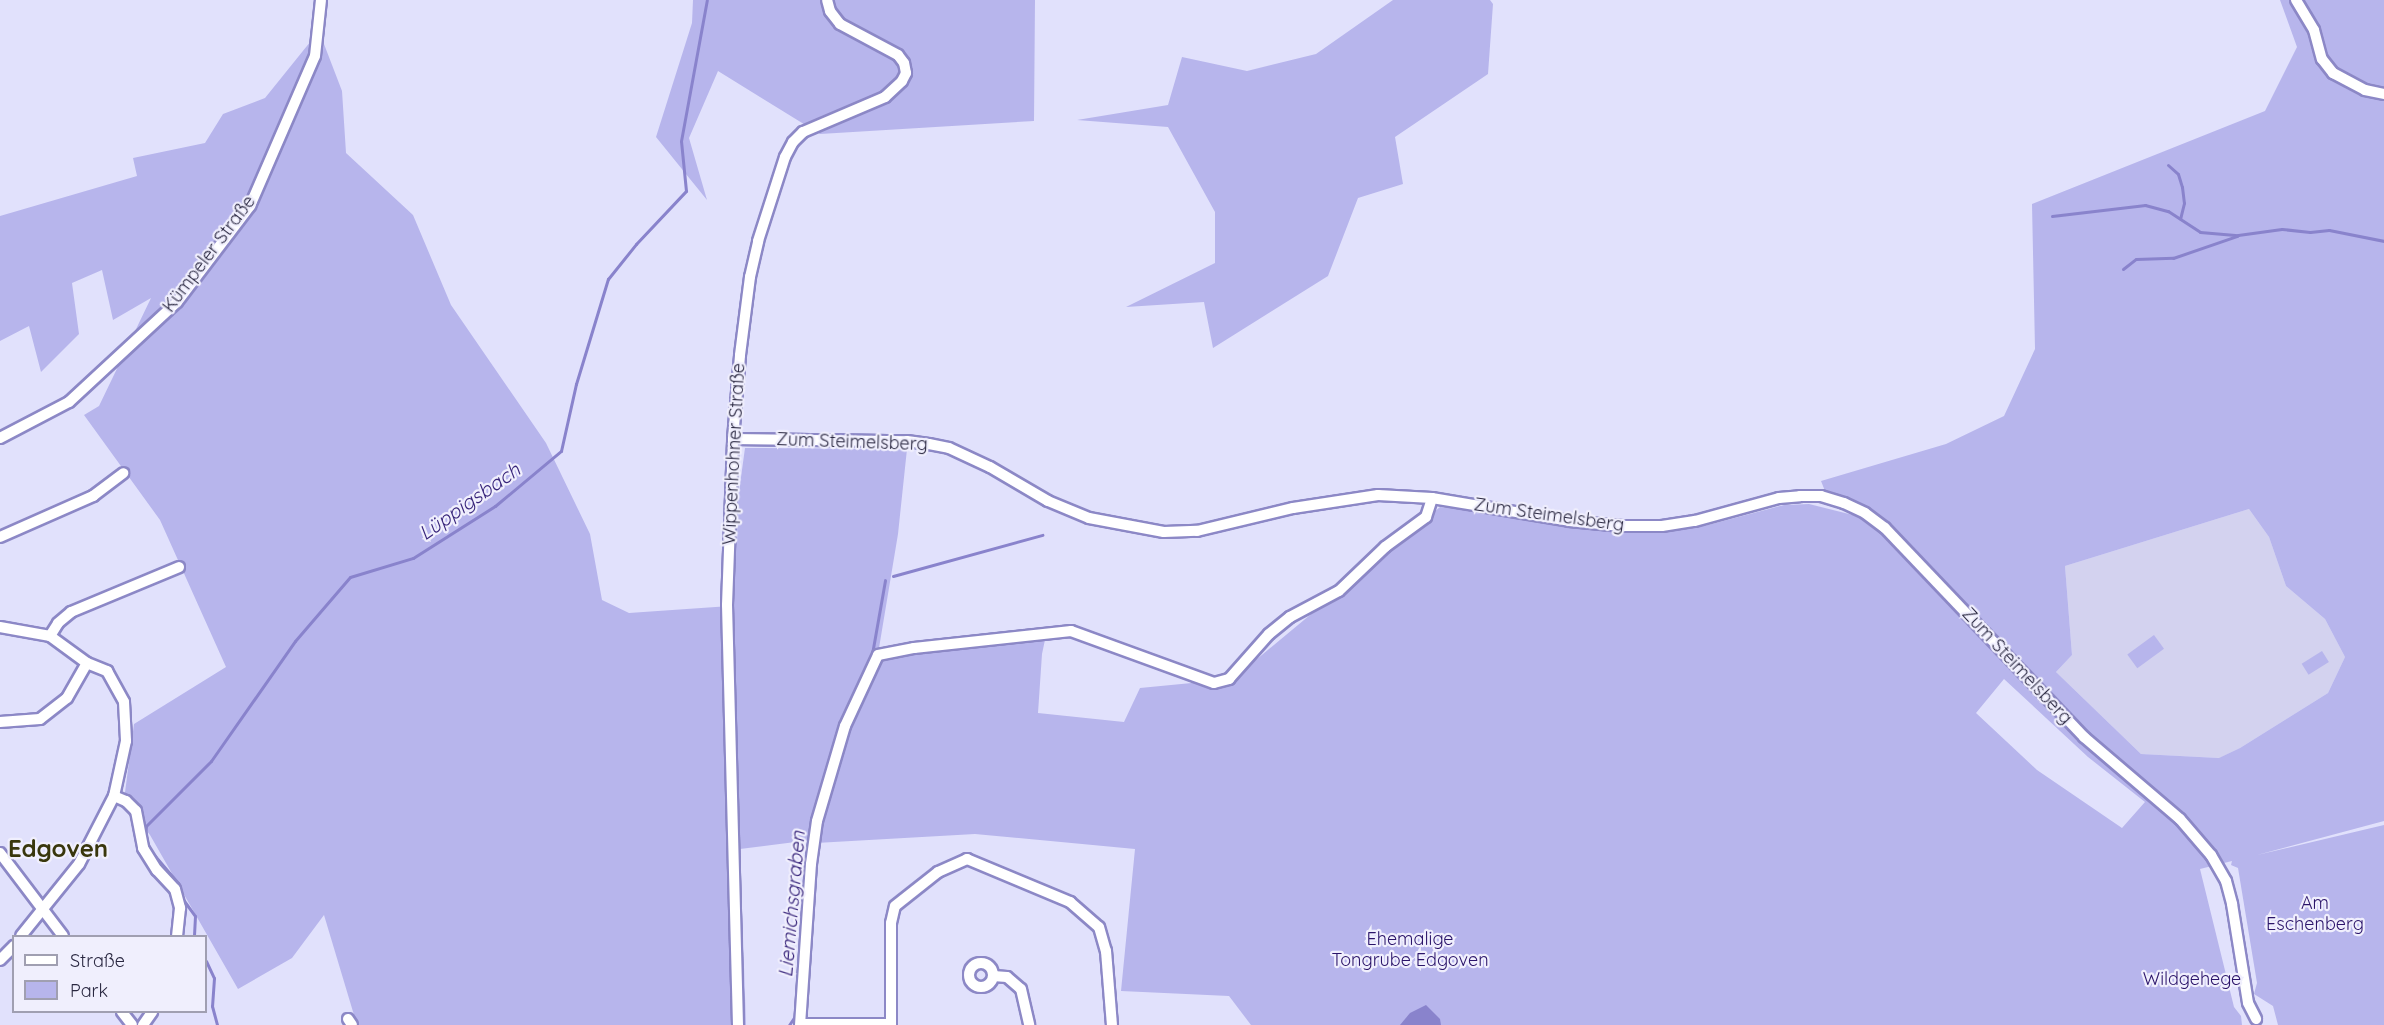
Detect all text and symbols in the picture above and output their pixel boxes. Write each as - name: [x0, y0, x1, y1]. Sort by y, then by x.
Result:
- street label: Kümpeler Straße: [158, 191, 260, 317]
- street label: Wippenhohner Straße: [718, 362, 750, 546]
- street label: Zum Steimelsberg: [776, 429, 928, 455]
- water label: Lüppigsbach: [414, 457, 524, 545]
- street label: Zum Steimelsberg: [1473, 494, 1625, 536]
- street label: Zum Steimelsberg: [1957, 603, 2077, 729]
- water label: Liemichsgraben: [773, 830, 809, 978]
- district label: Edgoven: [8, 835, 108, 863]
- park label: Am Eschenberg: [2266, 893, 2364, 936]
- park label: Ehemalige Tongrube Edgoven: [1331, 929, 1489, 972]
- legend: [12, 935, 207, 1013]
- text: Straße: [70, 949, 125, 972]
- park label: Wildgehege: [2143, 968, 2241, 990]
- text: Park: [70, 979, 108, 1002]

